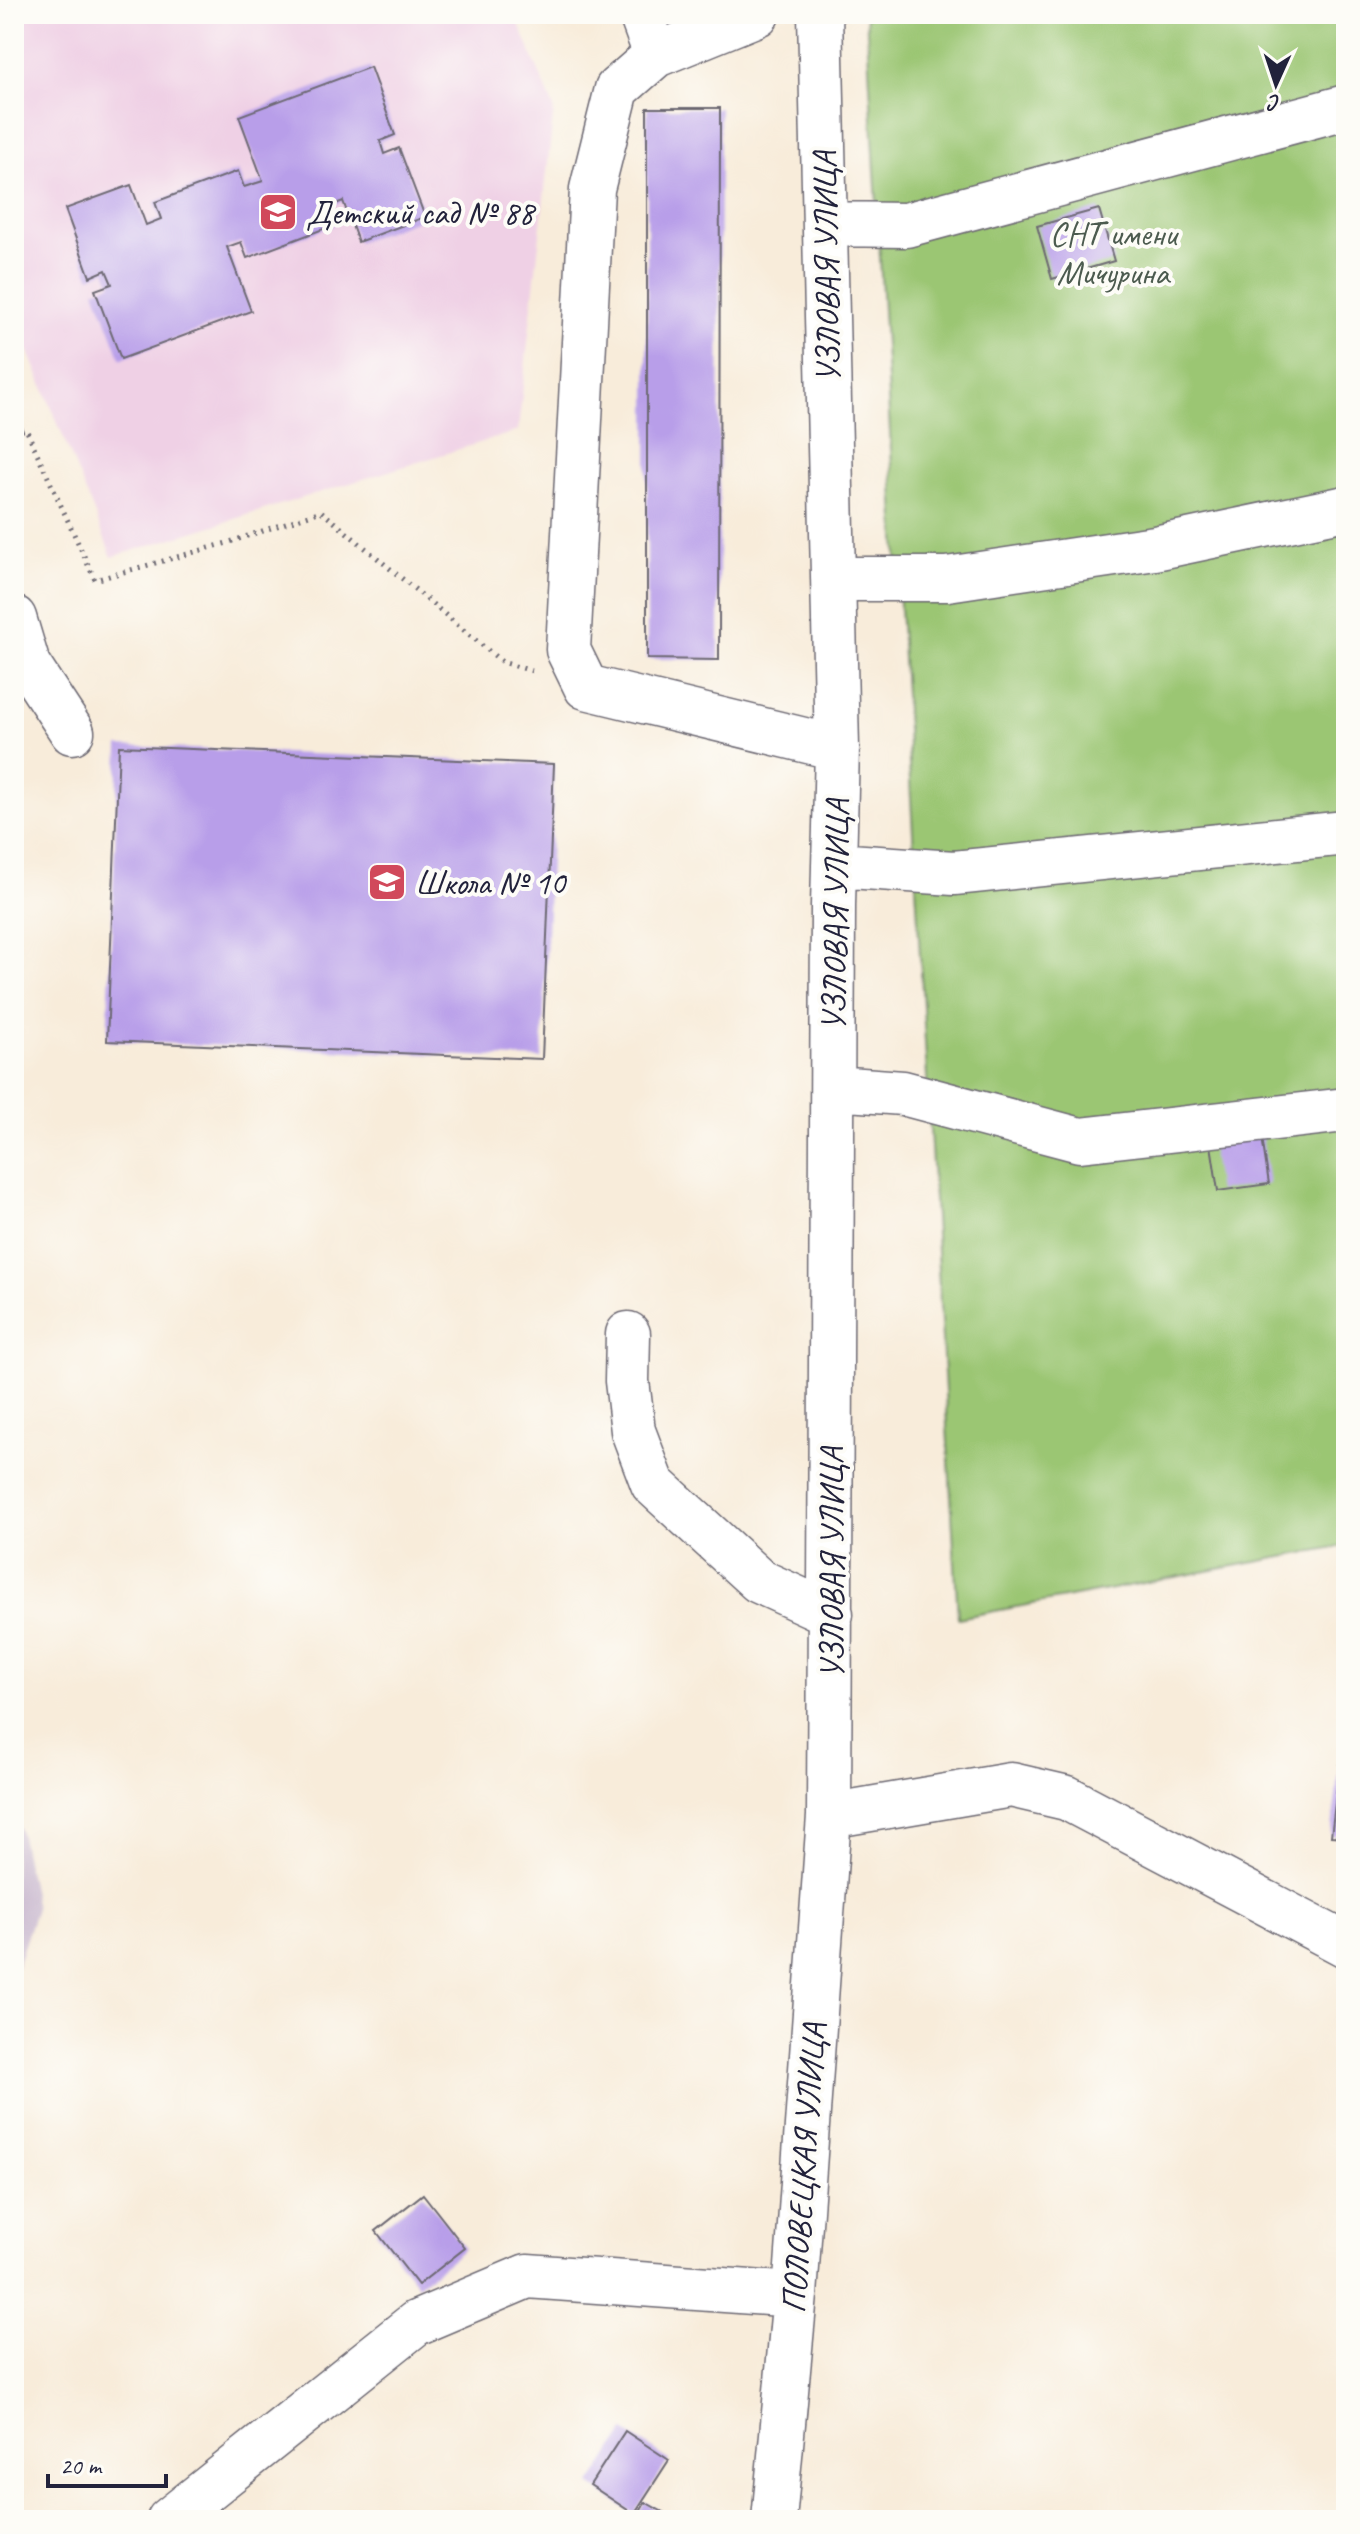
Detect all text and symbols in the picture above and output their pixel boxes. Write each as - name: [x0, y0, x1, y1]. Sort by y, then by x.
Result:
- north arrow: [1236, 44, 1316, 124]
- text: С: [1266, 89, 1281, 117]
- street label: УЗЛОВАЯ УЛИЦА: [802, 149, 850, 383]
- school or university icon: Детский сад № 88: [257, 191, 299, 233]
- place label: Детский сад № 88: [306, 191, 537, 234]
- park label: СНТ имени Мичурина: [1050, 212, 1179, 294]
- street label: УЗЛОВАЯ УЛИЦА: [811, 797, 859, 1031]
- school or university icon: Школа № 10: [366, 861, 408, 903]
- place label: Школа № 10: [415, 861, 568, 904]
- street label: УЗЛОВАЯ УЛИЦА: [810, 1445, 853, 1679]
- street label: ПОЛОВЕЦКАЯ УЛИЦА: [771, 2021, 835, 2314]
- scale bar: [48, 2438, 166, 2488]
- text: 20 m: [60, 2451, 103, 2481]

